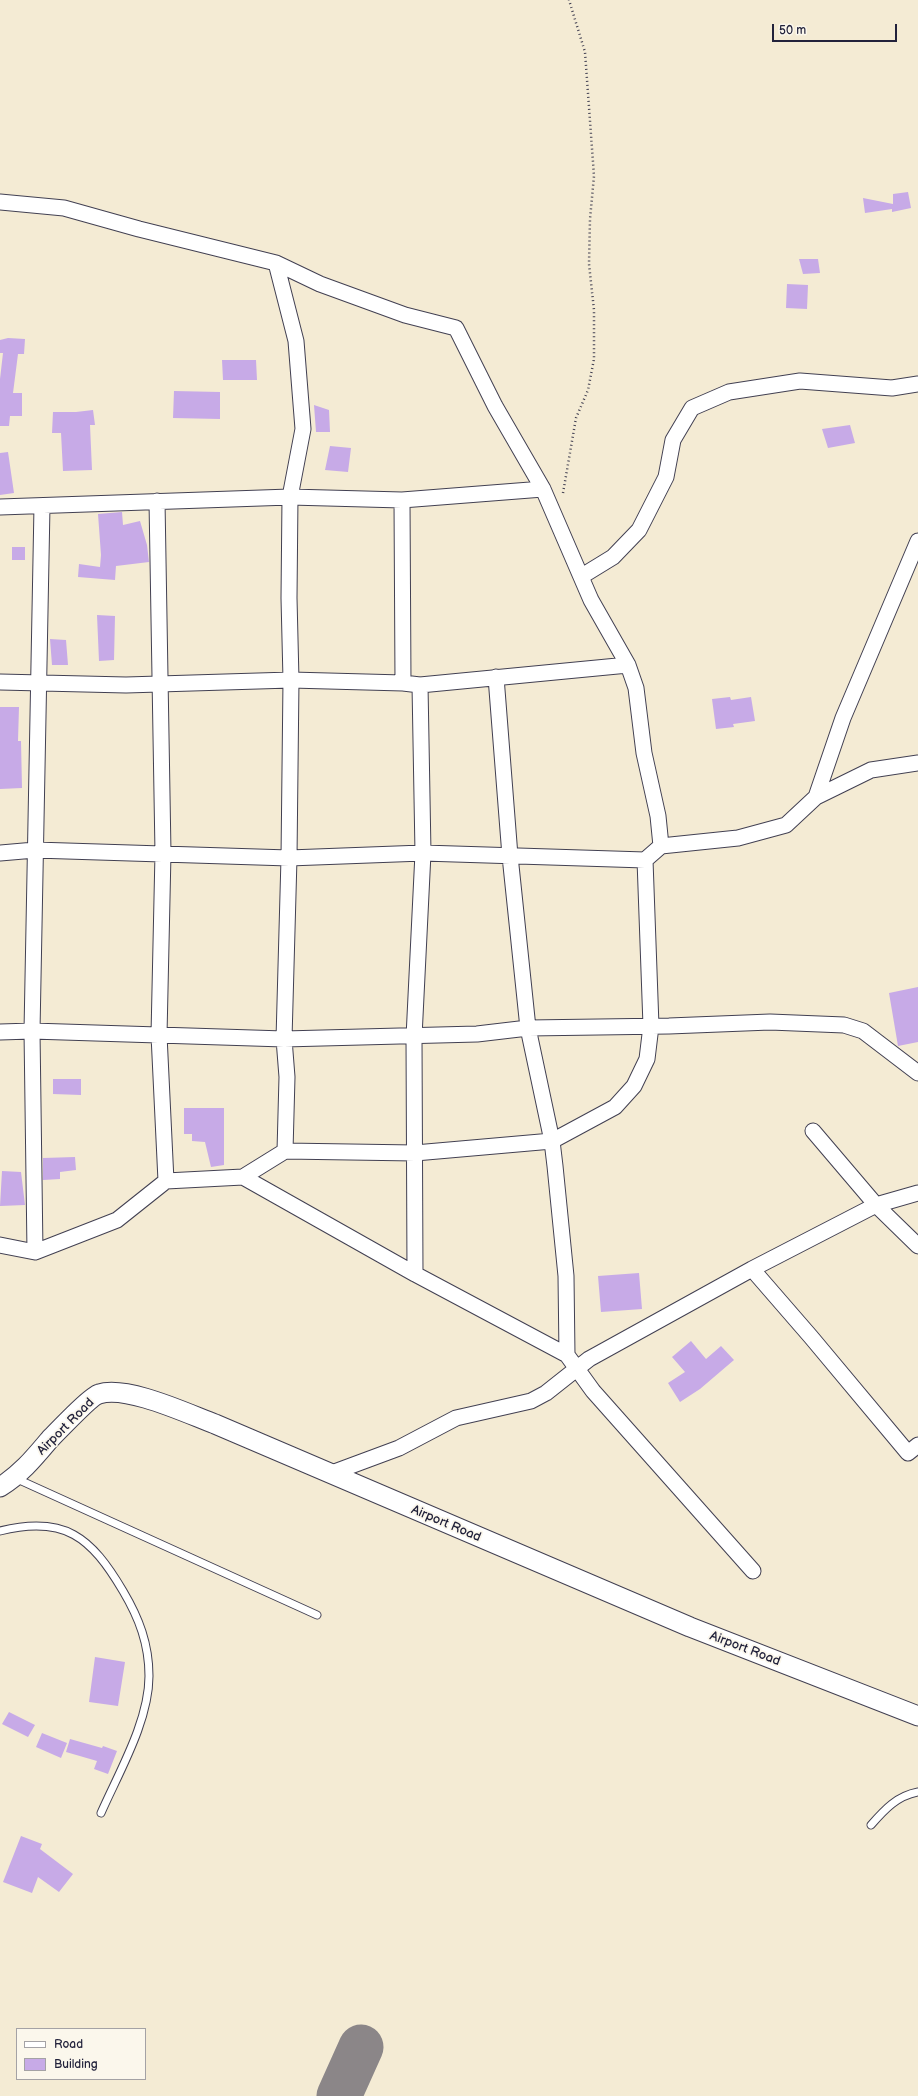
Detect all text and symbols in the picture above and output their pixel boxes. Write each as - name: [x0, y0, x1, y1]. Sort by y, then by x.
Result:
- scale bar: [774, 16, 899, 42]
- text: 50 m: [779, 23, 806, 38]
- street label: Airport Road: [34, 1395, 98, 1459]
- street label: Airport Road: [409, 1502, 483, 1546]
- street label: Airport Road: [707, 1628, 783, 1670]
- legend: [16, 2028, 146, 2080]
- text: Road: [54, 2037, 83, 2052]
- text: Building: [54, 2057, 98, 2072]

